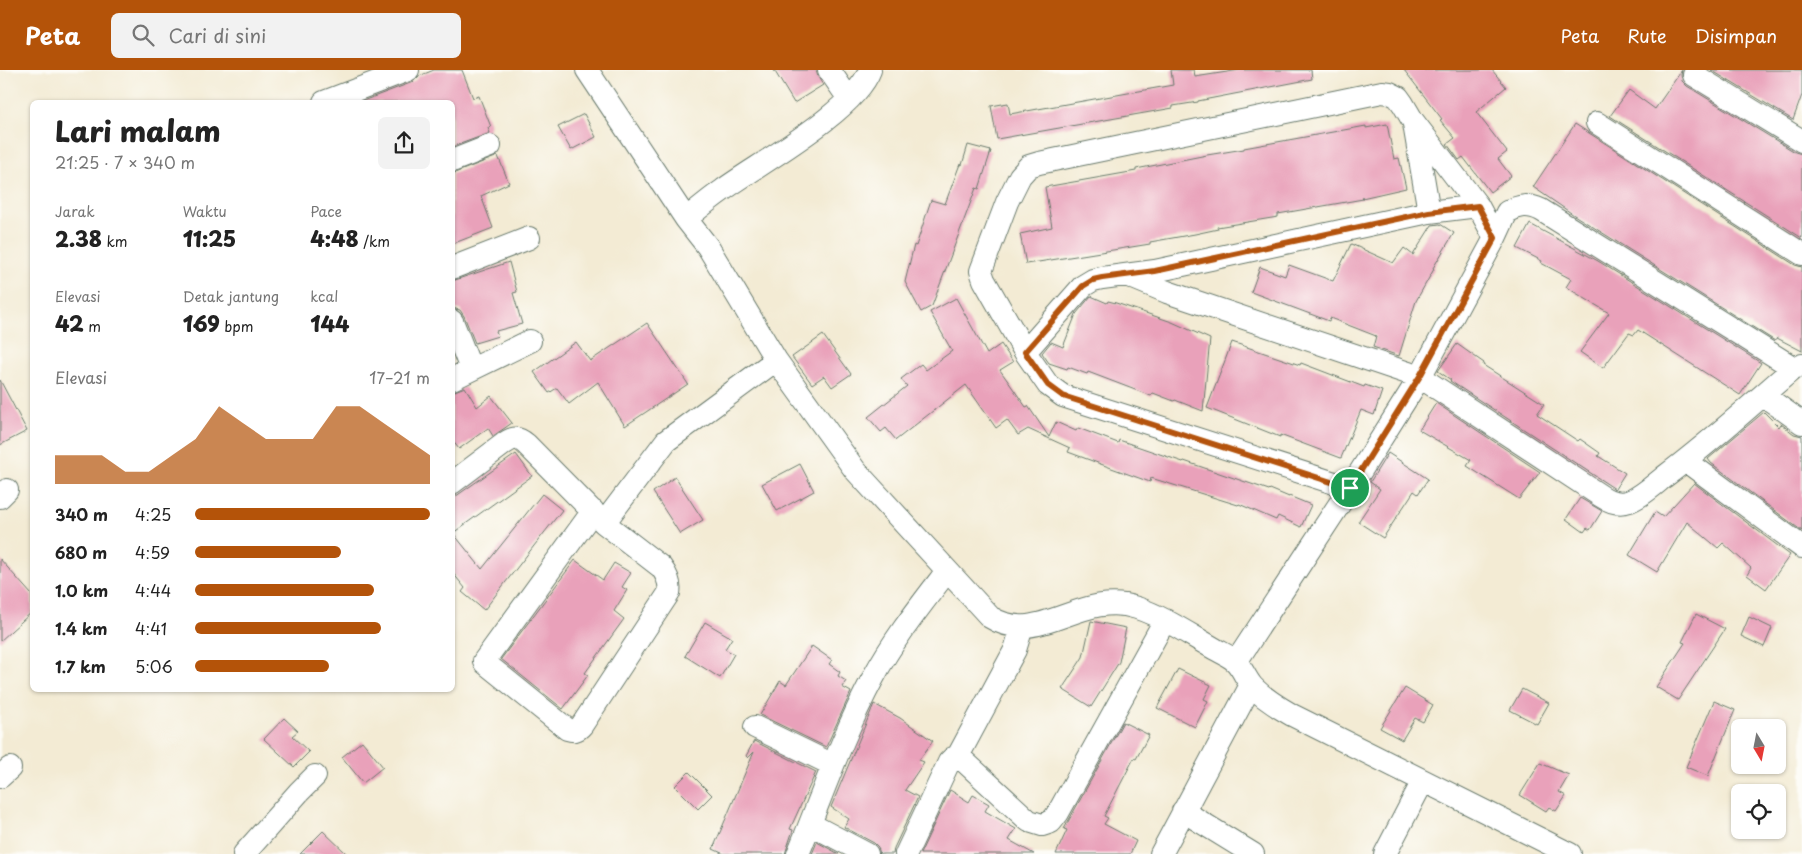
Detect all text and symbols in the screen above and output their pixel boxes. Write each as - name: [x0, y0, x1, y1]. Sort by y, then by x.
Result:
- search box: [111, 13, 461, 58]
- text: Peta: [25, 17, 81, 53]
- icon: search: [129, 21, 157, 49]
- text: Cari di sini: [169, 21, 266, 49]
- text: Peta: [1560, 22, 1599, 49]
- text: Rute: [1627, 22, 1667, 49]
- text: Disimpan: [1695, 22, 1777, 49]
- text: Lari malam: [55, 109, 220, 152]
- button: share: [378, 117, 430, 169]
- text: 21:25 · 7 × 340 m: [55, 150, 195, 174]
- text: Jarak: [55, 201, 95, 222]
- text: Waktu: [183, 201, 227, 222]
- text: Pace: [310, 201, 342, 222]
- text: 2.38: [55, 222, 102, 254]
- text: 11:25: [183, 222, 236, 254]
- text: 4:48: [310, 222, 359, 254]
- text: km: [102, 231, 128, 252]
- text: /km: [359, 231, 390, 252]
- text: Elevasi: [55, 286, 101, 307]
- text: Detak jantung: [183, 286, 279, 307]
- text: kcal: [310, 286, 338, 307]
- text: 42: [55, 307, 84, 339]
- text: 169: [183, 307, 220, 339]
- text: 144: [310, 307, 350, 339]
- text: m: [84, 316, 101, 337]
- text: bpm: [220, 316, 254, 337]
- text: Elevasi: [55, 365, 107, 389]
- text: 17–21 m: [369, 365, 430, 389]
- pin: [1329, 467, 1371, 509]
- icon: arrive: [1336, 474, 1364, 502]
- text: 340 m: [55, 502, 108, 526]
- text: 4:25: [135, 502, 171, 526]
- text: 680 m: [55, 540, 107, 564]
- text: 4:59: [135, 540, 170, 564]
- text: 1.0 km: [55, 578, 108, 602]
- text: 4:44: [135, 578, 171, 602]
- text: 1.4 km: [55, 616, 107, 640]
- text: 4:41: [135, 616, 167, 640]
- text: 1.7 km: [55, 654, 106, 678]
- text: 5:06: [135, 654, 173, 678]
- north arrow: [1731, 719, 1786, 774]
- map controls: [1731, 719, 1786, 839]
- button: locate: [1731, 784, 1786, 839]

